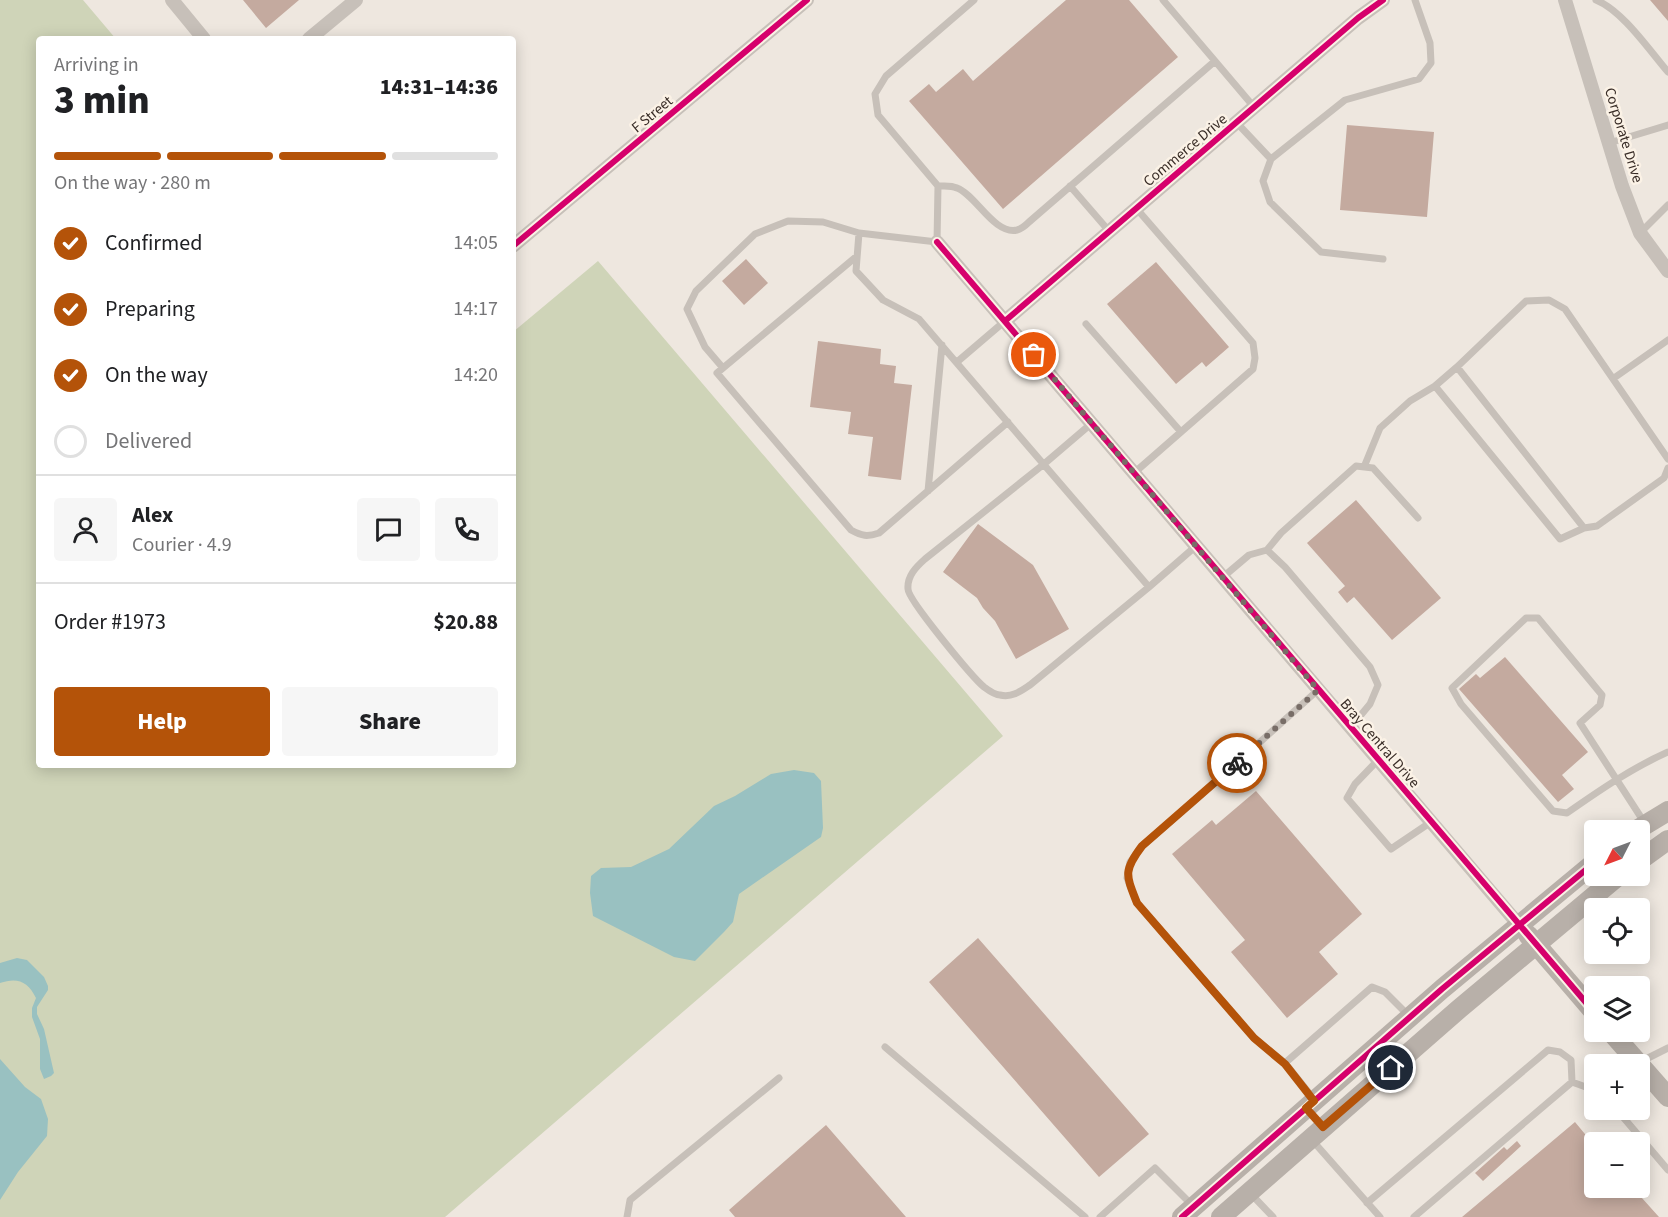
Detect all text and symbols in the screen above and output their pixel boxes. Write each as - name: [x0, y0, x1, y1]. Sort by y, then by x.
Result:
- text: Arriving in: [54, 51, 139, 79]
- text: 14:31–14:36: [380, 71, 498, 103]
- text: 3 min: [54, 73, 150, 129]
- street label: Corporate Drive: [1599, 85, 1648, 185]
- street label: F Street: [627, 91, 677, 138]
- street label: Commerce Drive: [1139, 109, 1232, 192]
- text: On the way · 280 m: [54, 169, 211, 197]
- icon: check: [54, 227, 87, 260]
- text: Confirmed: [105, 227, 202, 259]
- text: 14:05: [453, 229, 498, 257]
- icon: check: [54, 293, 87, 326]
- text: Preparing: [105, 293, 195, 325]
- text: 14:17: [453, 295, 498, 323]
- pin: [1008, 329, 1059, 380]
- icon: bag: [1017, 338, 1050, 371]
- icon: check: [54, 359, 87, 392]
- text: On the way: [105, 359, 208, 391]
- text: 14:20: [453, 361, 498, 389]
- text: Delivered: [105, 425, 192, 457]
- button: person: [54, 498, 117, 561]
- button: chat: [357, 498, 420, 561]
- button: phone: [435, 498, 498, 561]
- text: Alex: [132, 499, 173, 531]
- text: Courier · 4.9: [132, 531, 232, 559]
- text: Order #1973: [54, 606, 166, 638]
- text: $20.88: [433, 606, 498, 638]
- button: Help: [54, 687, 270, 756]
- button: Share: [282, 687, 498, 756]
- street label: Bray Central Drive: [1335, 694, 1424, 793]
- courier: [1207, 733, 1267, 793]
- icon: bike: [1221, 747, 1254, 780]
- north arrow: [1584, 820, 1650, 886]
- map controls: [1584, 820, 1650, 1198]
- button: locate: [1584, 898, 1650, 964]
- button: layers: [1584, 976, 1650, 1042]
- pin: [1365, 1042, 1416, 1093]
- icon: home: [1374, 1051, 1407, 1084]
- button: +: [1584, 1054, 1650, 1120]
- button: −: [1584, 1132, 1650, 1198]

